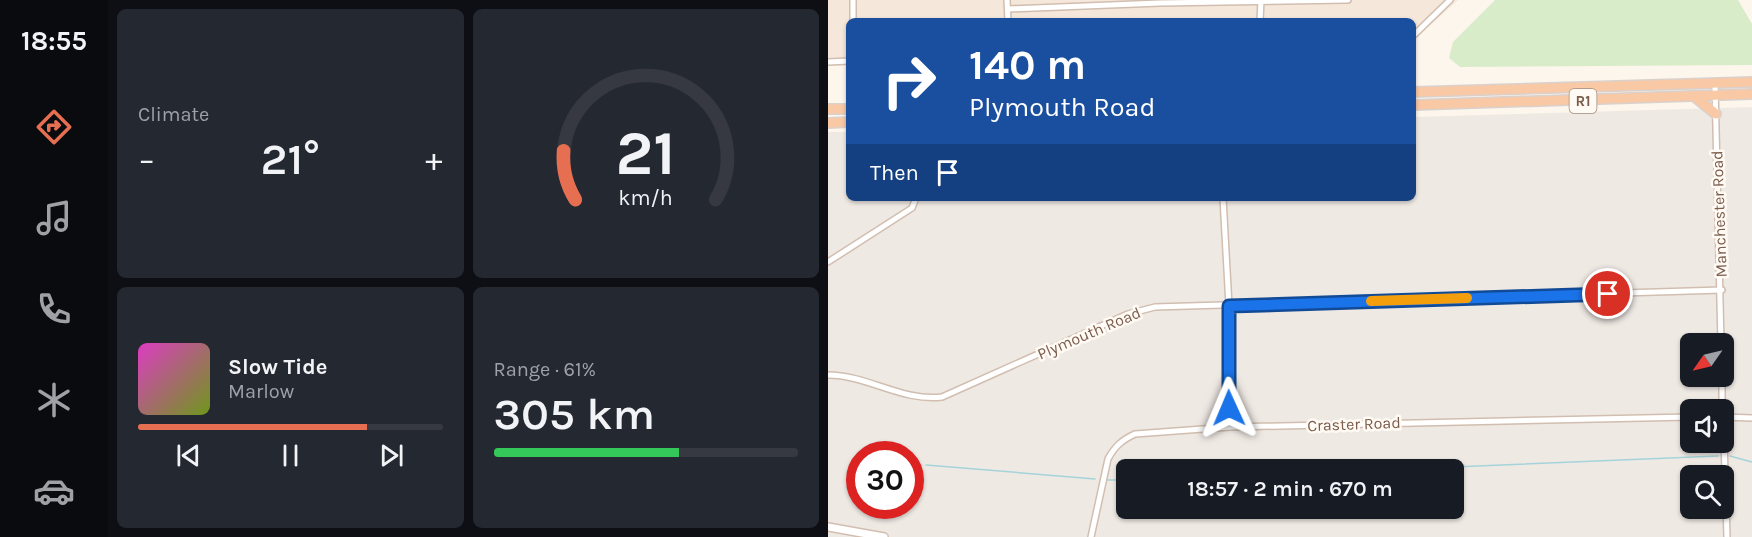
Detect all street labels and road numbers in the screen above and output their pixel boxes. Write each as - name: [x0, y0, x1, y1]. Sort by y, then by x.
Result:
- road number: R1: [1570, 89, 1596, 113]
- street label: Manchester Road: [1707, 150, 1731, 278]
- street label: Plymouth Road: [1034, 303, 1144, 363]
- street label: Craster Road: [1307, 413, 1401, 435]

